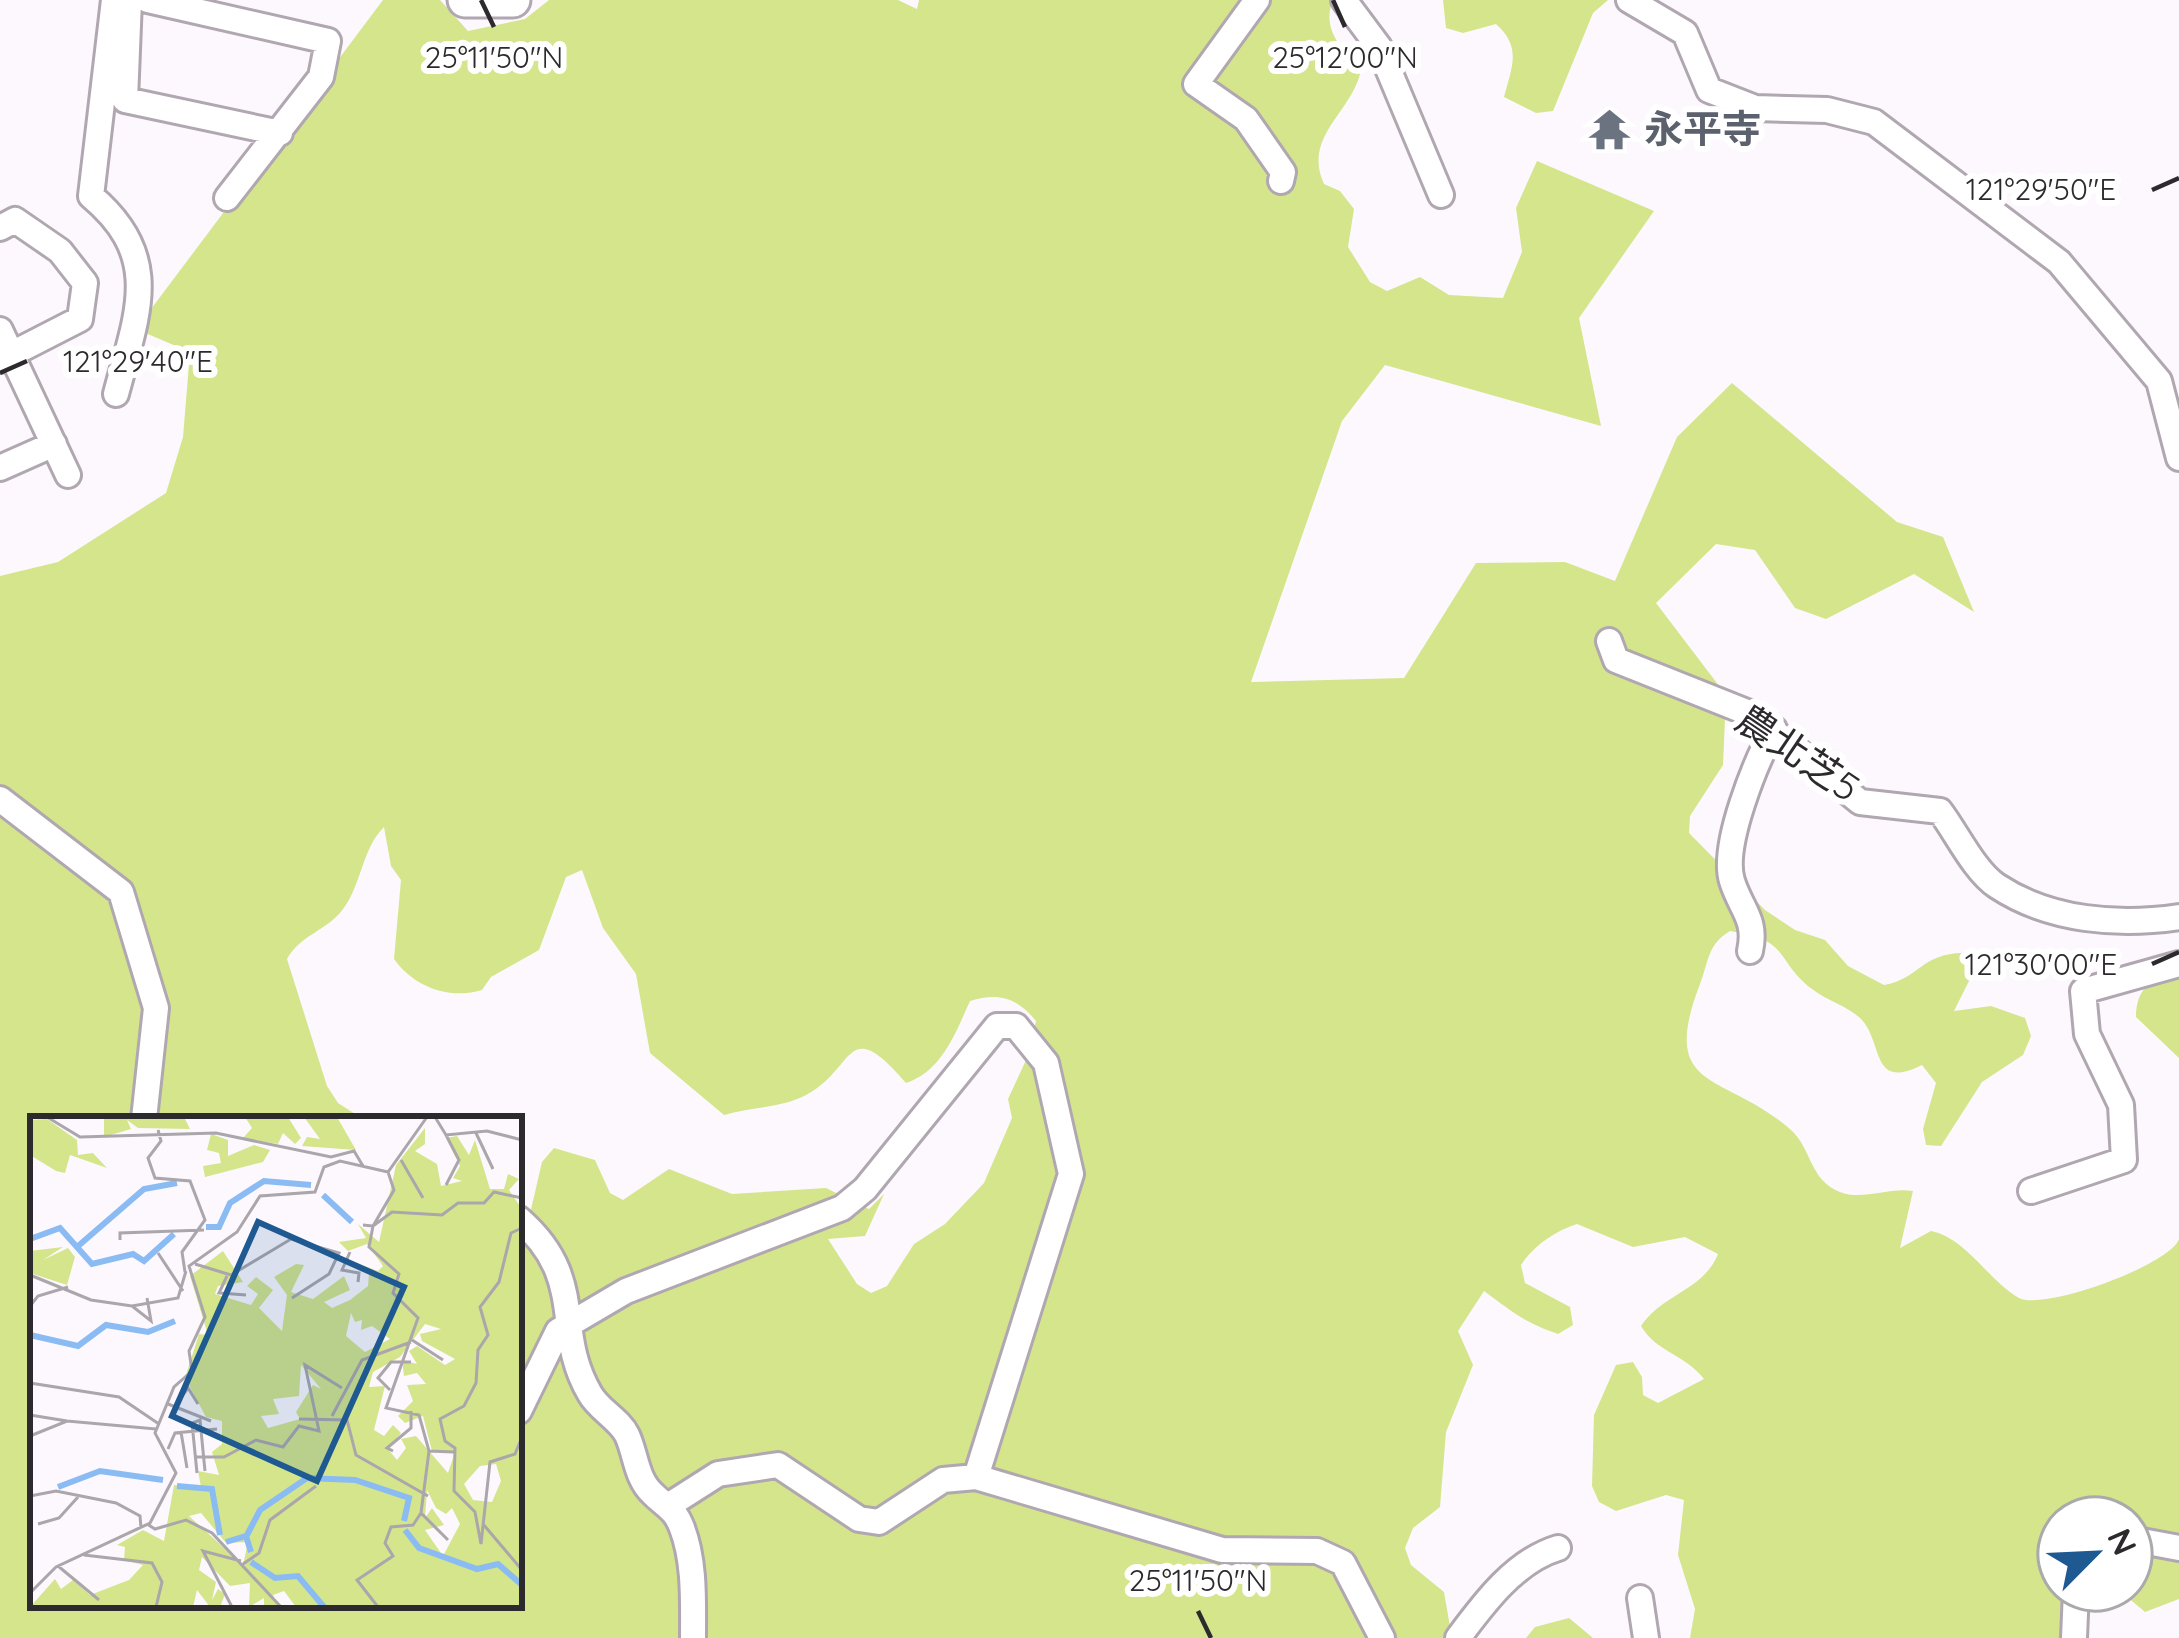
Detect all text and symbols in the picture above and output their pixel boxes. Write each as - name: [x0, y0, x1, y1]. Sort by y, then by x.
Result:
- text: 25°11'50"N: [425, 38, 563, 76]
- text: 25°12'00"N: [1272, 38, 1418, 76]
- place label: 永平寺: [1644, 104, 1761, 153]
- temple icon: 永平寺: [1587, 106, 1633, 152]
- text: 121°29'50"E: [1966, 170, 2116, 208]
- text: 121°29'40"E: [63, 342, 213, 380]
- street label: 農北芝5: [1727, 694, 1869, 812]
- text: 121°30'00"E: [1965, 945, 2117, 983]
- inset map: [30, 1116, 522, 1608]
- north arrow: [2035, 1494, 2155, 1614]
- text: N: [2099, 1522, 2147, 1561]
- text: 25°11'50"N: [1129, 1561, 1267, 1599]

